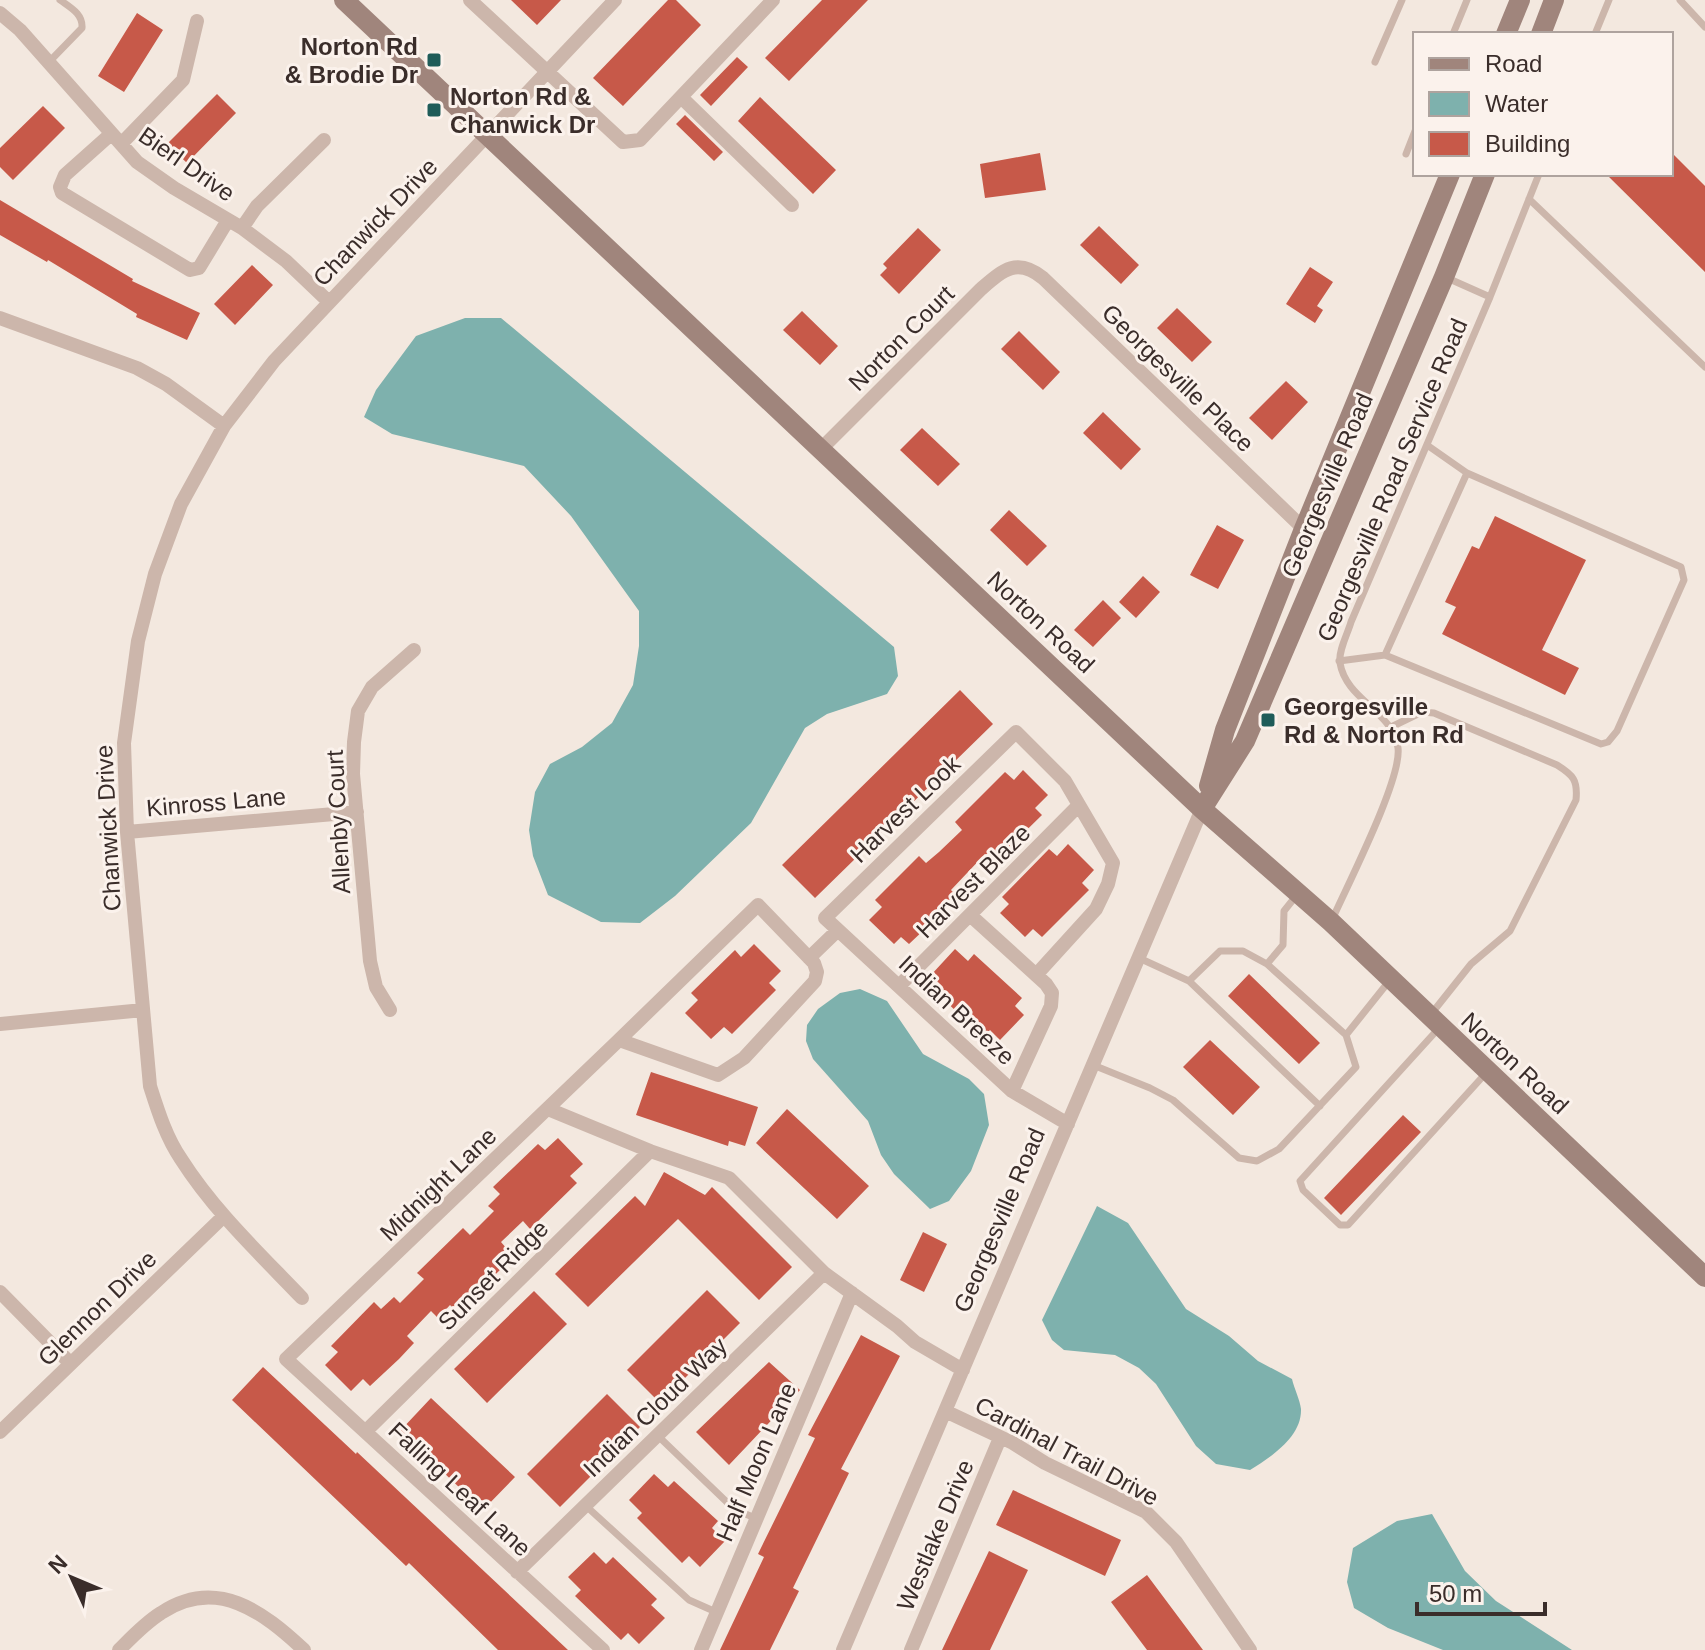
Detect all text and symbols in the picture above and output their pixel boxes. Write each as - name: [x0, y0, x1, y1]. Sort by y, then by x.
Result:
- legend: [1413, 32, 1673, 176]
- place label: Norton Rd & Brodie Dr: [285, 33, 418, 88]
- text: Road: [1485, 50, 1542, 77]
- marker: Norton Rd & Brodie Dr: [425, 51, 443, 69]
- place label: Norton Rd & Chanwick Dr: [450, 83, 595, 138]
- text: Water: [1485, 90, 1548, 117]
- marker: Norton Rd & Chanwick Dr: [425, 101, 443, 119]
- street label: Bierl Drive: [134, 121, 240, 207]
- text: Building: [1485, 130, 1570, 157]
- street label: Chanwick Drive: [307, 153, 443, 291]
- street label: Norton Court: [843, 280, 959, 396]
- street label: Georgesville Place: [1097, 299, 1259, 457]
- street label: Georgesville Road Service Road: [1311, 314, 1473, 646]
- street label: Georgesville Road: [1275, 389, 1379, 581]
- street label: Norton Road: [982, 566, 1100, 678]
- place label: Georgesville Rd & Norton Rd: [1284, 693, 1464, 748]
- marker: Georgesville Rd & Norton Rd: [1259, 711, 1277, 729]
- street label: Chanwick Drive: [90, 744, 126, 912]
- street label: Allenby Court: [321, 749, 355, 895]
- street label: Harvest Look: [845, 749, 966, 868]
- street label: Kinross Lane: [145, 782, 287, 822]
- street label: Harvest Blaze: [911, 819, 1035, 943]
- street label: Indian Breeze: [894, 950, 1020, 1070]
- street label: Norton Road: [1456, 1007, 1574, 1119]
- street label: Midnight Lane: [374, 1122, 502, 1246]
- street label: Georgesville Road: [948, 1124, 1050, 1316]
- street label: Sunset Ridge: [433, 1215, 553, 1335]
- street label: Glennon Drive: [32, 1245, 162, 1371]
- street label: Indian Cloud Way: [578, 1332, 732, 1482]
- street label: Half Moon Lane: [710, 1379, 802, 1545]
- street label: Cardinal Trail Drive: [971, 1391, 1163, 1511]
- street label: Falling Leaf Lane: [383, 1416, 537, 1562]
- street label: Westlake Drive: [891, 1456, 979, 1614]
- north arrow: [32, 1538, 112, 1618]
- text: N: [43, 1550, 72, 1579]
- scale bar: [1417, 1566, 1545, 1616]
- text: 50 m: [1429, 1580, 1482, 1607]

